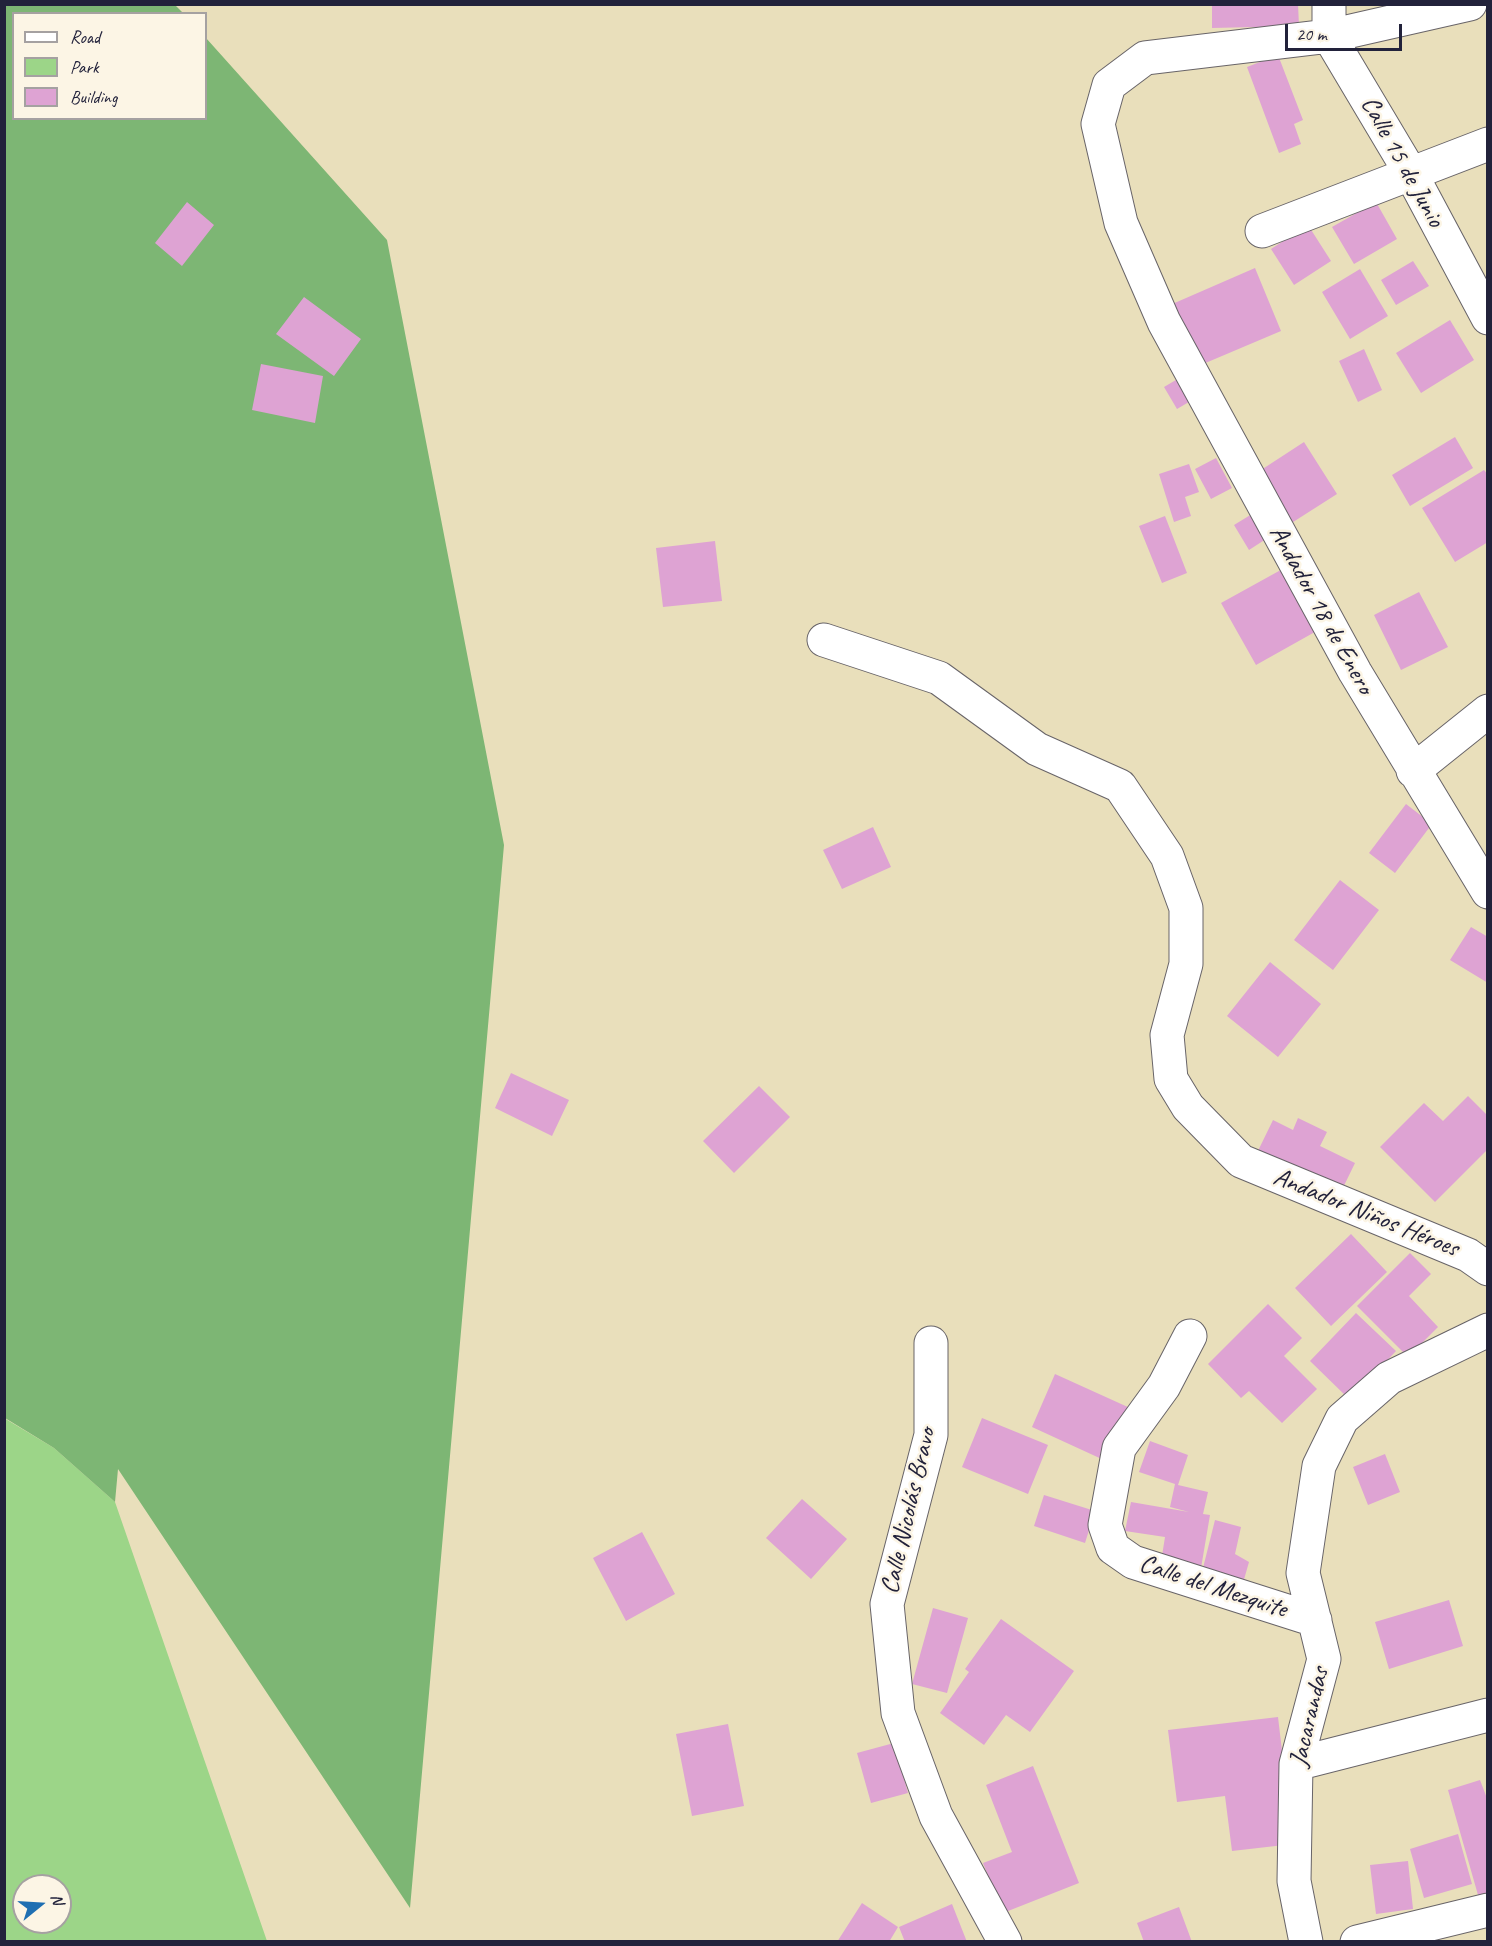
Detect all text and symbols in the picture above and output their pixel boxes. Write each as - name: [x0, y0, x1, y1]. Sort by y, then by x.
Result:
- legend: [12, 12, 207, 120]
- scale bar: [1288, 12, 1405, 50]
- text: 20 m: [1296, 23, 1327, 45]
- text: Road: [70, 26, 100, 48]
- text: Park: [70, 56, 99, 78]
- text: Building: [70, 86, 117, 108]
- street label: Calle 15 de Junio: [1353, 91, 1451, 233]
- street label: Andador 18 de Enero: [1262, 520, 1380, 700]
- street label: Andador Niños Héroes: [1269, 1162, 1463, 1264]
- street label: Calle Nicolás Bravo: [875, 1425, 943, 1597]
- street label: Calle del Mezquite: [1135, 1548, 1291, 1626]
- street label: Jacarandas: [1283, 1664, 1337, 1770]
- north arrow: [12, 1874, 72, 1934]
- text: N: [46, 1891, 68, 1907]

